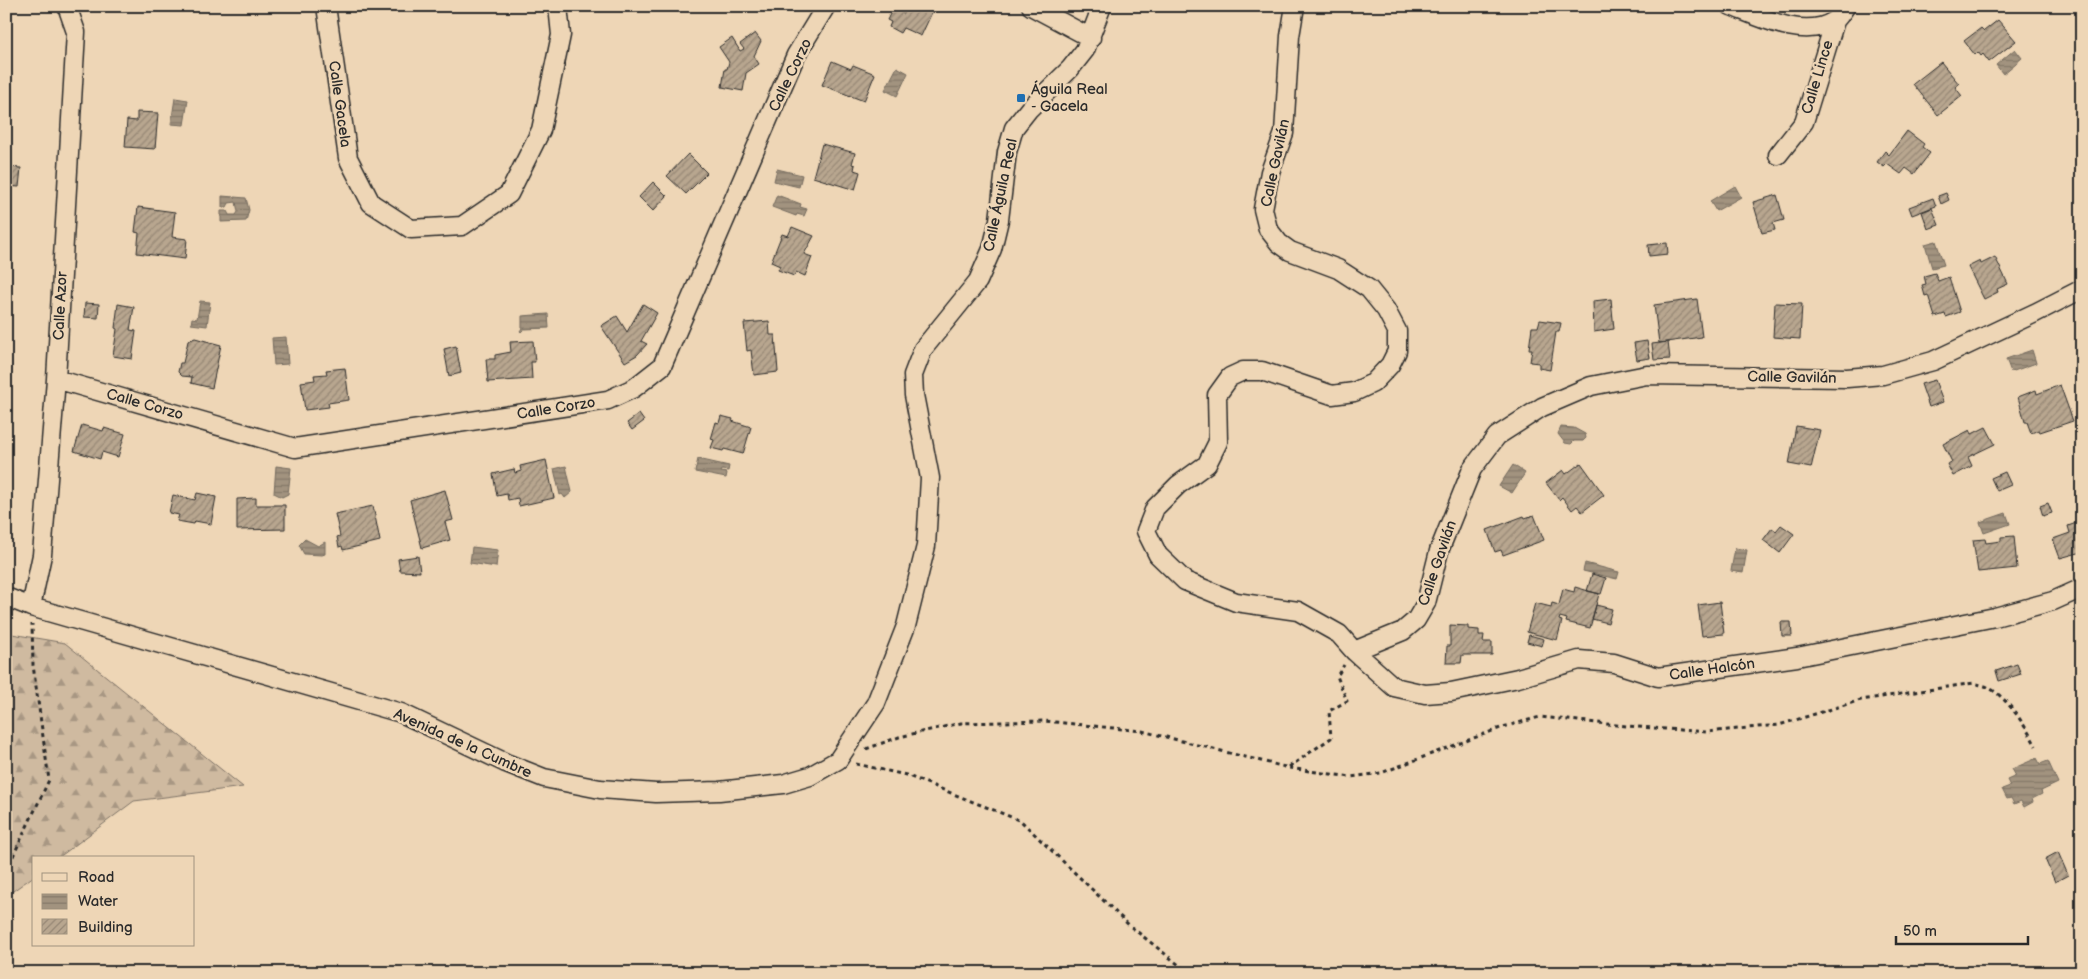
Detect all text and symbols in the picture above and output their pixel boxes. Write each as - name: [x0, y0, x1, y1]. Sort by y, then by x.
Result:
- street label: Calle Corzo: [765, 36, 816, 115]
- street label: Calle Lince: [1797, 38, 1838, 116]
- street label: Calle Gacela: [324, 60, 355, 148]
- place label: Águila Real - Gacela: [1031, 80, 1108, 116]
- marker: Águila Real - Gacela: [1015, 92, 1027, 104]
- street label: Calle Gavilán: [1257, 117, 1294, 209]
- street label: Calle Águila Real: [979, 137, 1022, 254]
- street label: Calle Azor: [49, 271, 72, 341]
- street label: Calle Gavilán: [1747, 367, 1837, 388]
- street label: Calle Corzo: [104, 384, 185, 425]
- street label: Calle Corzo: [516, 393, 597, 424]
- street label: Calle Gavilán: [1414, 518, 1461, 608]
- street label: Calle Halcón: [1668, 654, 1756, 685]
- street label: Avenida de la Cumbre: [391, 704, 535, 783]
- legend: [32, 856, 195, 946]
- text: Road: [78, 868, 114, 887]
- text: Water: [78, 892, 118, 911]
- scale bar: [1896, 914, 2028, 946]
- text: Building: [78, 918, 133, 937]
- text: 50 m: [1903, 922, 1937, 941]

